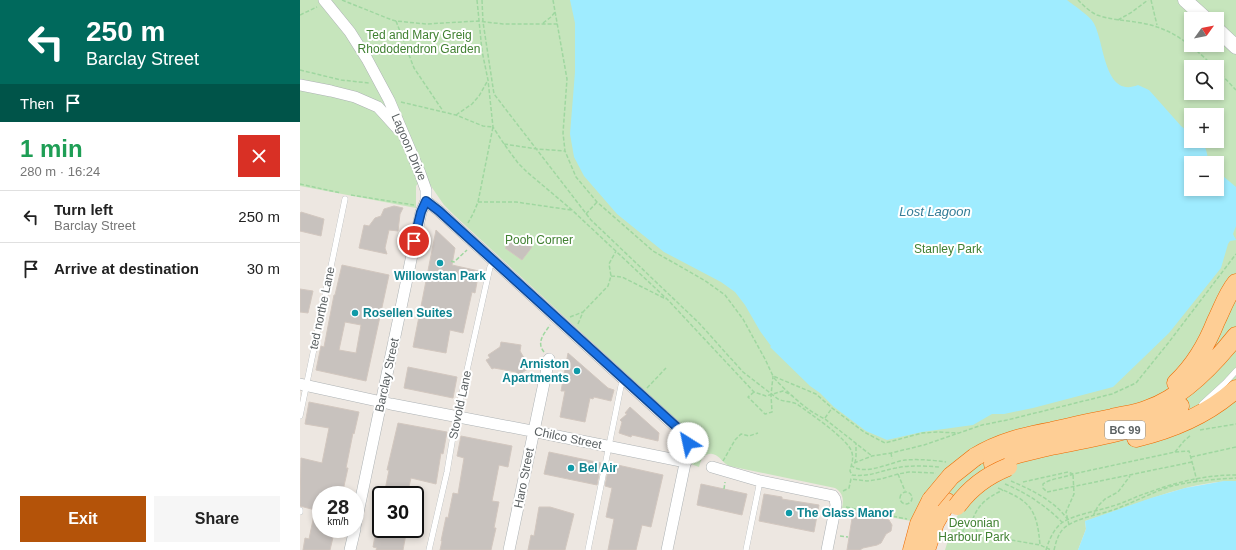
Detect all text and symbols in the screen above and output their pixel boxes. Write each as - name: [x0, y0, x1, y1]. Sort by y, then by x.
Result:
- north arrow: [1184, 12, 1224, 52]
- map controls: [1184, 12, 1224, 196]
- icon: left: [20, 16, 72, 68]
- text: 250 m: [86, 16, 165, 47]
- park label: Ted and Mary Greig Rhododendron Garden: [358, 28, 480, 56]
- text: Barclay Street: [86, 49, 199, 69]
- button: search: [1184, 60, 1224, 100]
- icon: arrive: [62, 92, 84, 114]
- text: Then: [20, 95, 54, 112]
- button: +: [1184, 108, 1224, 148]
- street label: Lagoon Drive: [389, 111, 430, 183]
- text: 1 min: [20, 135, 83, 162]
- button: close: [238, 135, 280, 177]
- button: −: [1184, 156, 1224, 196]
- text: 280 m · 16:24: [20, 164, 100, 179]
- text: Turn left: [54, 201, 113, 218]
- water label: Lost Lagoon: [899, 204, 971, 219]
- icon: left: [20, 206, 42, 228]
- text: 250 m: [238, 208, 280, 225]
- text: Barclay Street: [54, 218, 136, 233]
- pin: [397, 224, 431, 258]
- icon: arrive: [403, 230, 425, 252]
- park label: Pooh Corner: [505, 233, 573, 247]
- park label: Stanley Park: [914, 242, 983, 256]
- icon: arrive: [20, 258, 42, 280]
- marker: Willowstan Park: [435, 258, 445, 268]
- text: Arrive at destination: [54, 260, 199, 277]
- text: 30 m: [247, 260, 280, 277]
- street label: ted northe Lane: [306, 265, 338, 351]
- place label: Willowstan Park: [394, 269, 486, 283]
- place label: Rosellen Suites: [363, 306, 453, 320]
- marker: Rosellen Suites: [350, 308, 360, 318]
- street label: Barclay Street: [372, 336, 402, 413]
- place label: Arniston Apartments: [502, 357, 569, 385]
- marker: Arniston Apartments: [572, 366, 582, 376]
- street label: Stovold Lane: [446, 369, 474, 441]
- road number: BC 99: [1105, 421, 1145, 439]
- position arrow: [667, 422, 709, 464]
- street label: Chilco Street: [533, 424, 604, 452]
- street label: Haro Street: [511, 446, 537, 509]
- place label: Bel Air: [579, 461, 618, 475]
- marker: Bel Air: [566, 463, 576, 473]
- speed limit sign: 30: [372, 486, 424, 538]
- button: Exit: [20, 496, 146, 542]
- button: Share: [154, 496, 280, 542]
- text: 28: [327, 496, 349, 518]
- place label: The Glass Manor: [797, 506, 894, 520]
- marker: The Glass Manor: [784, 508, 794, 518]
- text: km/h: [327, 516, 349, 527]
- park label: Devonian Harbour Park: [938, 516, 1011, 544]

